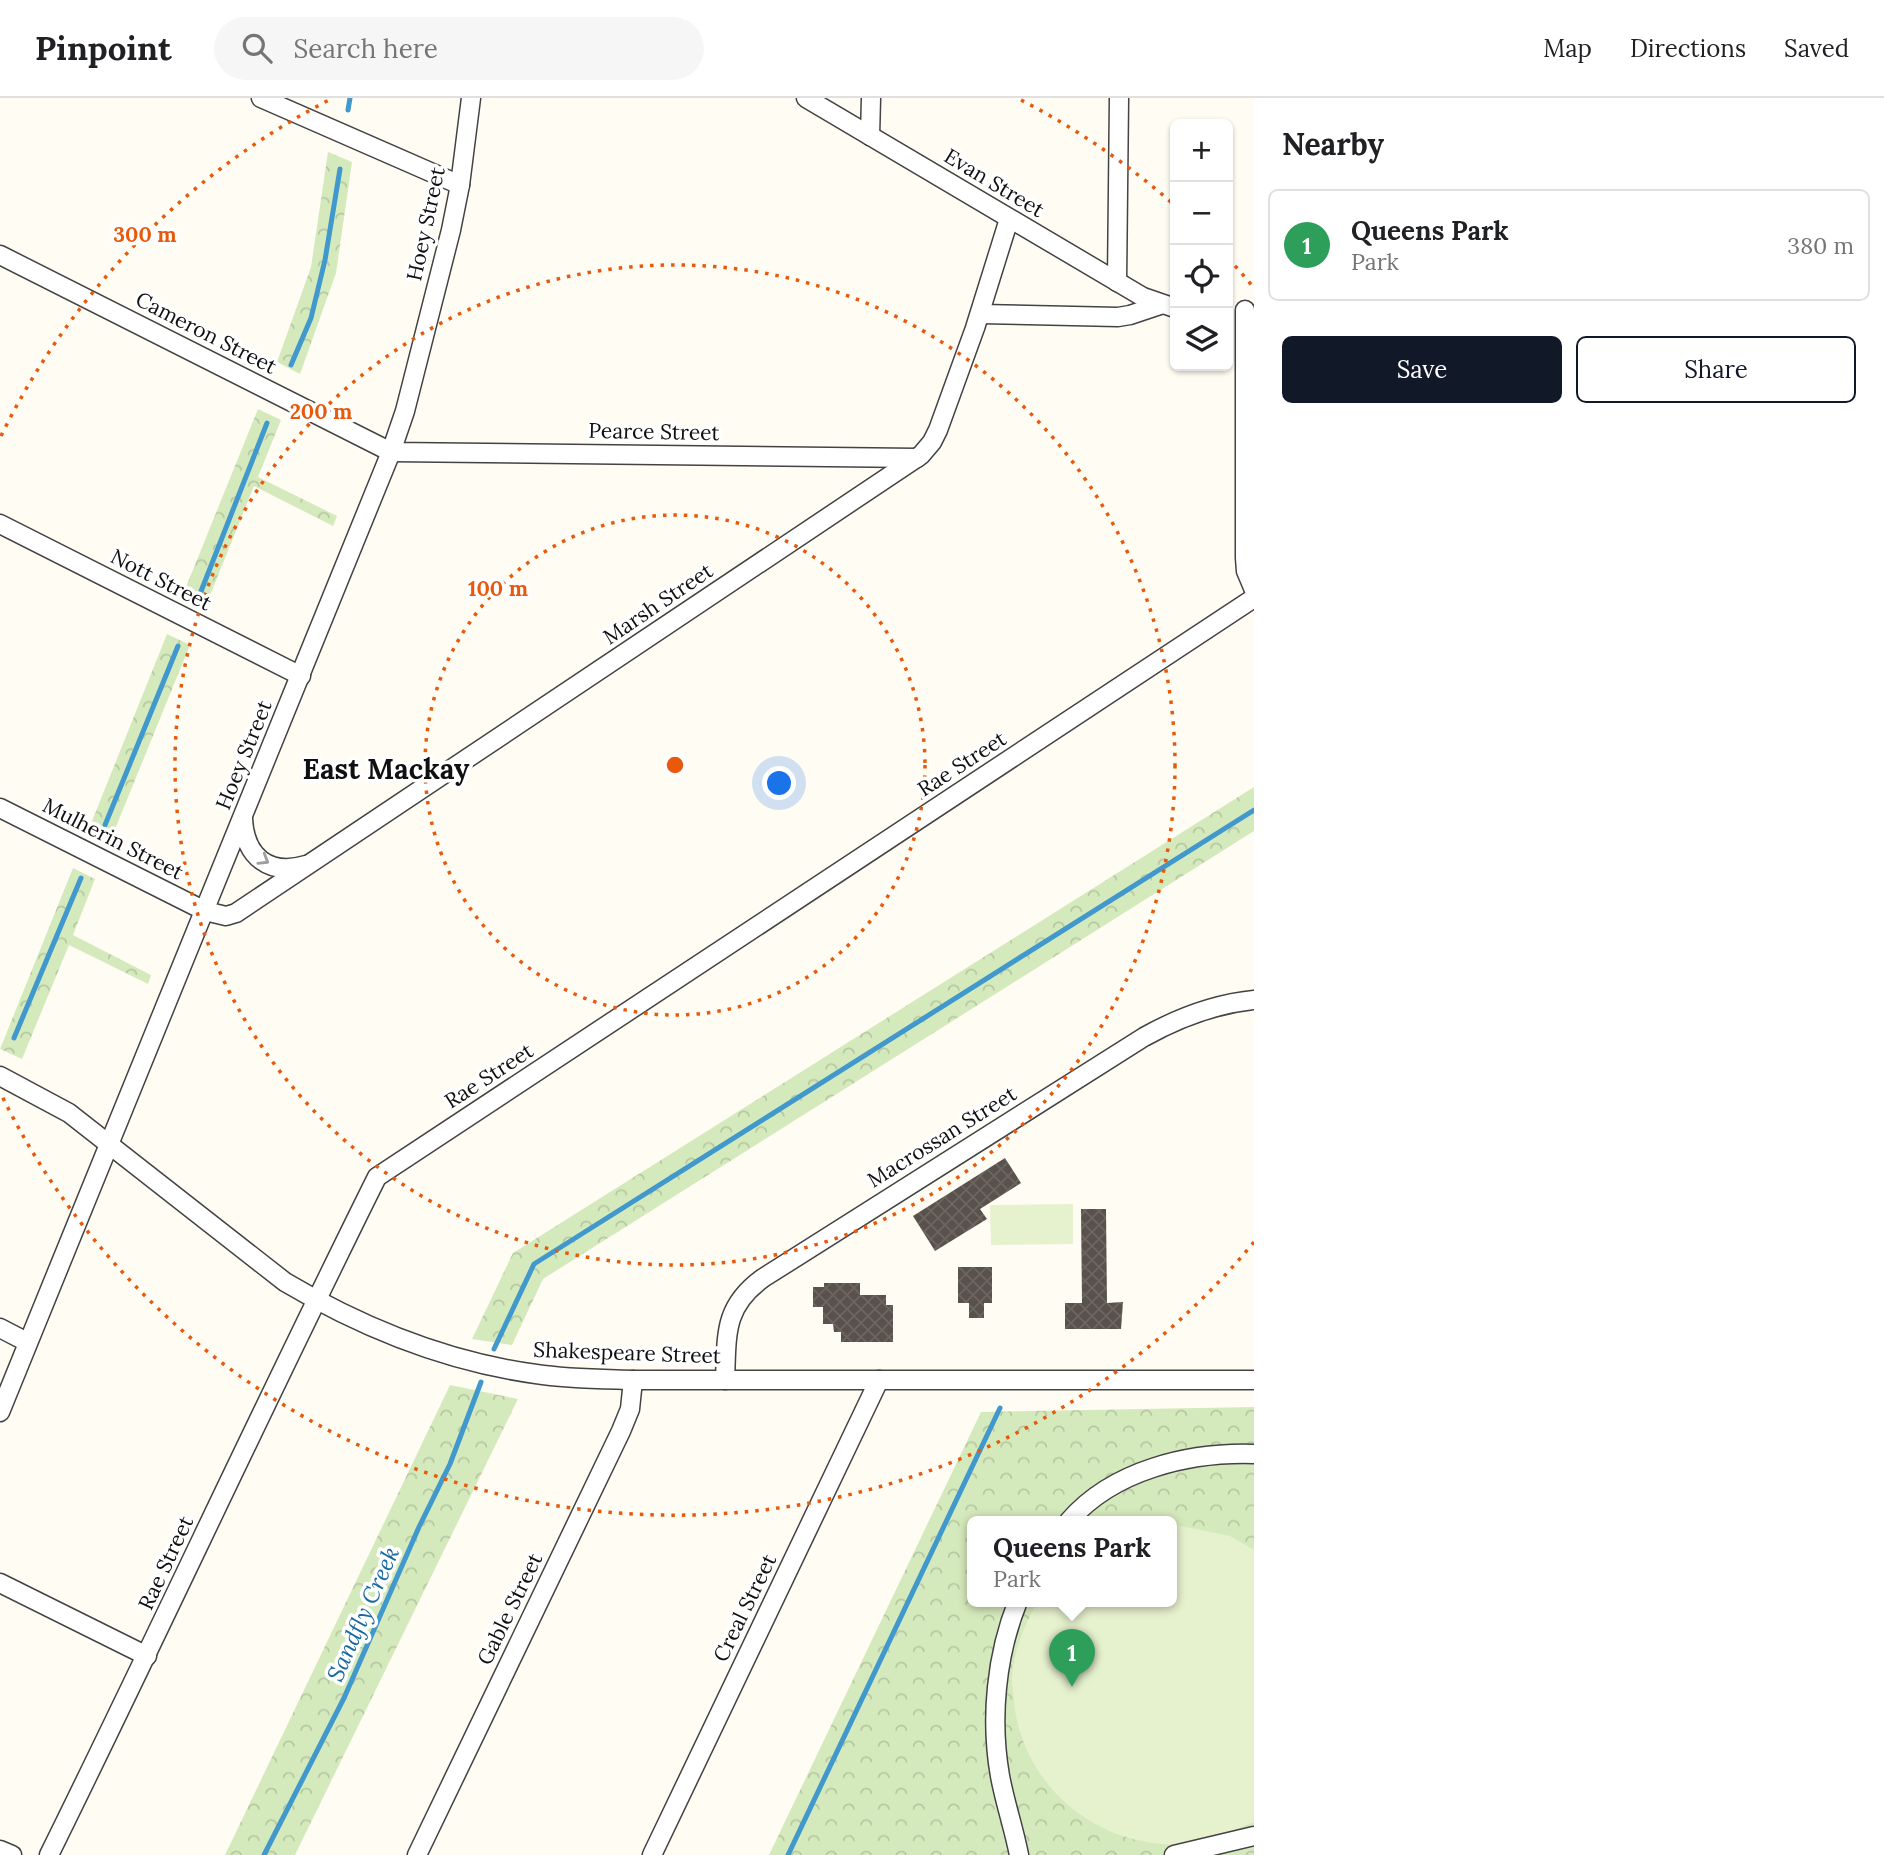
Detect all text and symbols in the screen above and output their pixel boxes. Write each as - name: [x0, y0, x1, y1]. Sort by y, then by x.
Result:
- search box: [214, 17, 704, 80]
- text: Pinpoint: [35, 27, 172, 69]
- icon: search: [238, 29, 276, 67]
- text: Search here: [294, 32, 438, 65]
- text: Map: [1543, 33, 1592, 64]
- text: Directions: [1630, 33, 1746, 64]
- text: Saved: [1784, 33, 1849, 64]
- map controls: [1170, 119, 1233, 371]
- button: +: [1170, 119, 1233, 182]
- text: Nearby: [1282, 125, 1384, 163]
- street label: Evan Street: [939, 142, 1050, 223]
- street label: Hoey Street: [400, 164, 451, 283]
- button: −: [1170, 182, 1233, 245]
- text: Queens Park: [1351, 214, 1509, 247]
- text: 300 m: [113, 221, 177, 248]
- text: 1: [1302, 231, 1312, 260]
- text: 380 m: [1787, 231, 1854, 260]
- button: locate: [1170, 245, 1233, 308]
- text: Park: [1351, 247, 1399, 276]
- street label: Cameron Street: [131, 285, 282, 380]
- button: layers: [1170, 308, 1233, 371]
- button: Save: [1282, 336, 1562, 403]
- button: Share: [1576, 336, 1856, 403]
- text: 200 m: [290, 398, 352, 425]
- street label: Pearce Street: [588, 417, 721, 446]
- street label: Nott Street: [106, 543, 217, 617]
- street label: Marsh Street: [598, 557, 718, 650]
- text: 100 m: [468, 575, 528, 602]
- street label: Hoey Street: [209, 695, 278, 813]
- street label: Rae Street: [912, 724, 1012, 802]
- district label: East Mackay: [302, 751, 470, 787]
- centre of rings: [663, 753, 687, 777]
- your location: [762, 766, 796, 800]
- street label: Mulherin Street: [38, 792, 189, 886]
- one-way arrow: [256, 852, 269, 865]
- street label: Rae Street: [439, 1036, 539, 1114]
- street label: Macrossan Street: [862, 1079, 1022, 1193]
- street label: Shakespeare Street: [533, 1336, 722, 1369]
- street label: Rae Street: [132, 1511, 199, 1614]
- popup: [967, 1516, 1177, 1607]
- text: Queens Park: [993, 1531, 1151, 1564]
- water label: Sandfly Creek: [320, 1542, 405, 1686]
- street label: Gable Street: [471, 1548, 549, 1669]
- street label: Creal Street: [707, 1549, 783, 1666]
- text: Park: [993, 1564, 1041, 1593]
- pin: 1: [1049, 1629, 1095, 1687]

